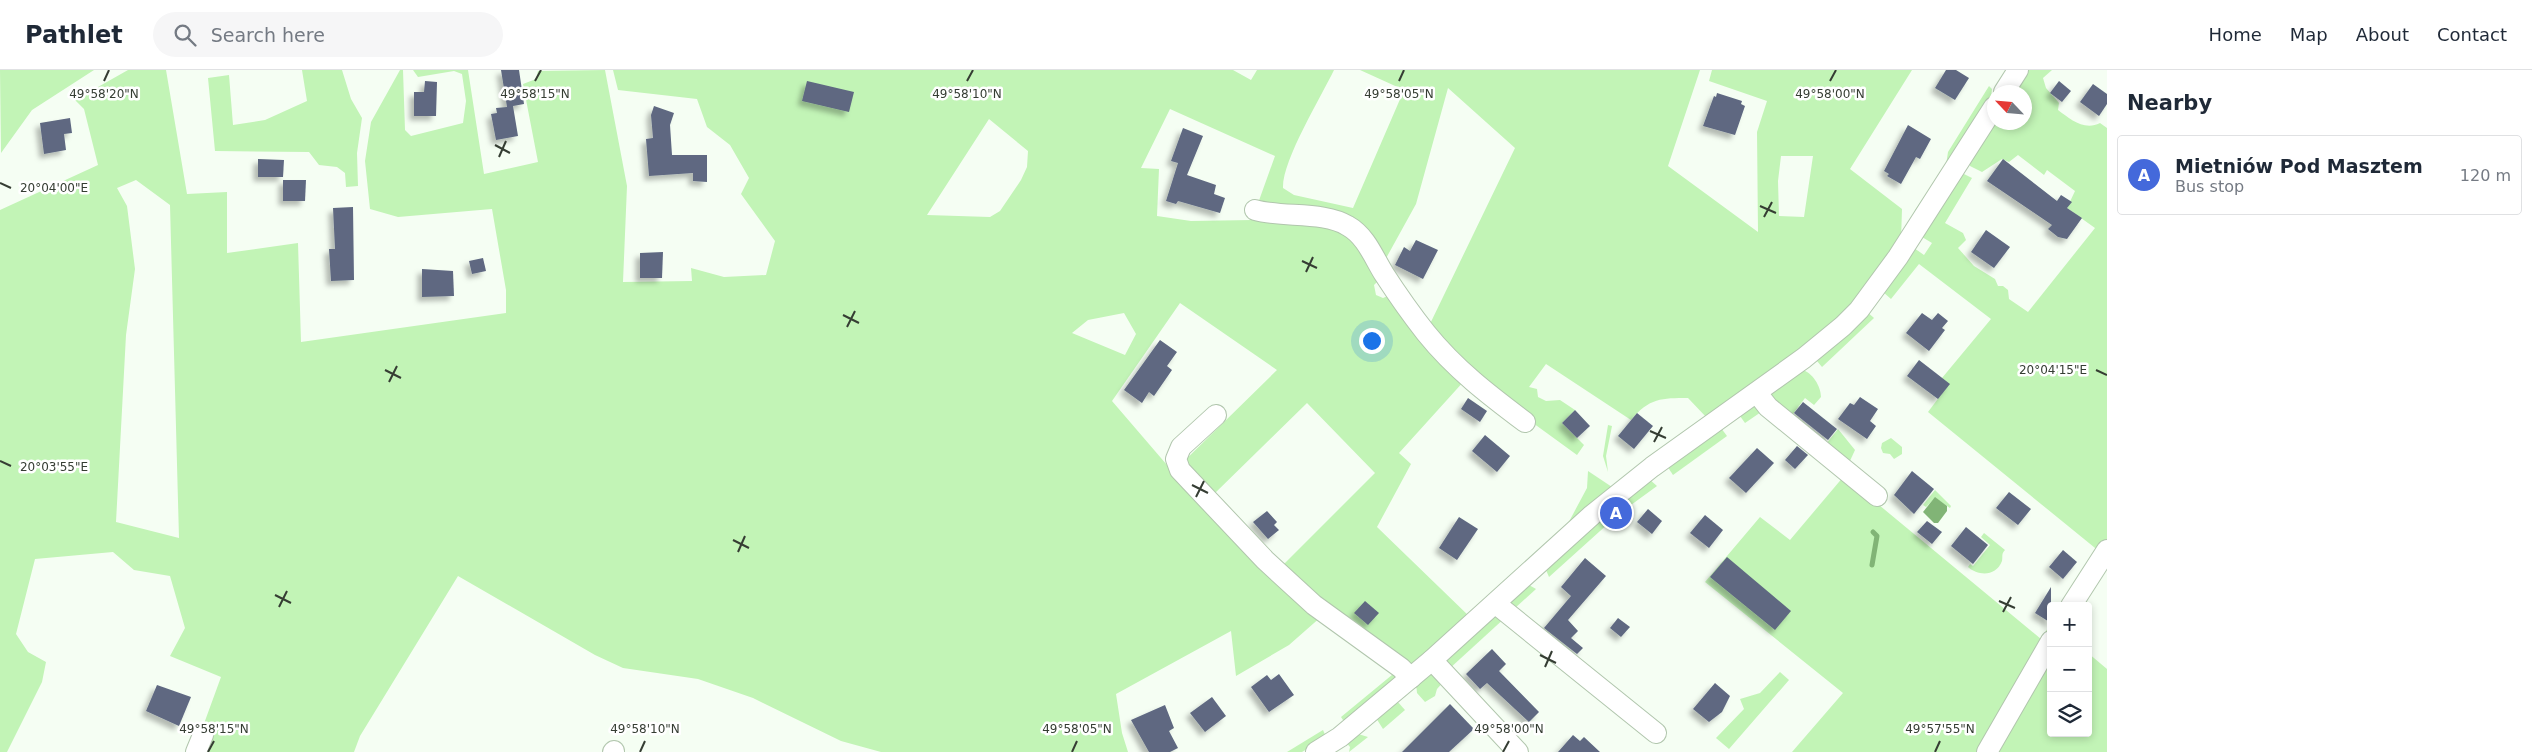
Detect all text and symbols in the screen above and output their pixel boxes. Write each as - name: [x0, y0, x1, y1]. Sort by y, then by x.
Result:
- search box: [153, 12, 503, 57]
- text: Pathlet: [25, 21, 123, 49]
- icon: search: [171, 21, 199, 49]
- text: Search here: [211, 24, 325, 46]
- text: Home: [2209, 24, 2262, 45]
- text: Map: [2290, 24, 2328, 45]
- text: About: [2356, 24, 2409, 45]
- text: Contact: [2437, 24, 2507, 45]
- north arrow: [1987, 85, 2032, 130]
- text: 49°58'20"N: [69, 87, 139, 101]
- text: 49°58'15"N: [500, 87, 570, 101]
- text: 49°58'10"N: [932, 87, 1002, 101]
- text: 49°58'05"N: [1364, 87, 1434, 101]
- text: 49°58'00"N: [1795, 87, 1865, 101]
- text: Nearby: [2127, 91, 2212, 115]
- text: Mietniów Pod Masztem: [2175, 155, 2423, 177]
- text: A: [2138, 166, 2150, 185]
- text: 120 m: [2460, 166, 2511, 185]
- text: Bus stop: [2175, 177, 2244, 196]
- text: 20°04'00"E: [20, 181, 88, 195]
- your location: [1359, 328, 1385, 354]
- text: 20°04'15"E: [2019, 363, 2087, 377]
- text: 20°03'55"E: [20, 460, 88, 474]
- pin: A: [1600, 494, 1632, 532]
- map controls: [2047, 602, 2092, 737]
- button: +: [2047, 602, 2092, 647]
- button: −: [2047, 647, 2092, 692]
- button: layers: [2047, 692, 2092, 737]
- text: 49°58'15"N: [179, 722, 249, 736]
- text: 49°58'10"N: [610, 722, 680, 736]
- text: 49°58'05"N: [1042, 722, 1112, 736]
- text: 49°58'00"N: [1474, 722, 1544, 736]
- text: 49°57'55"N: [1905, 722, 1975, 736]

